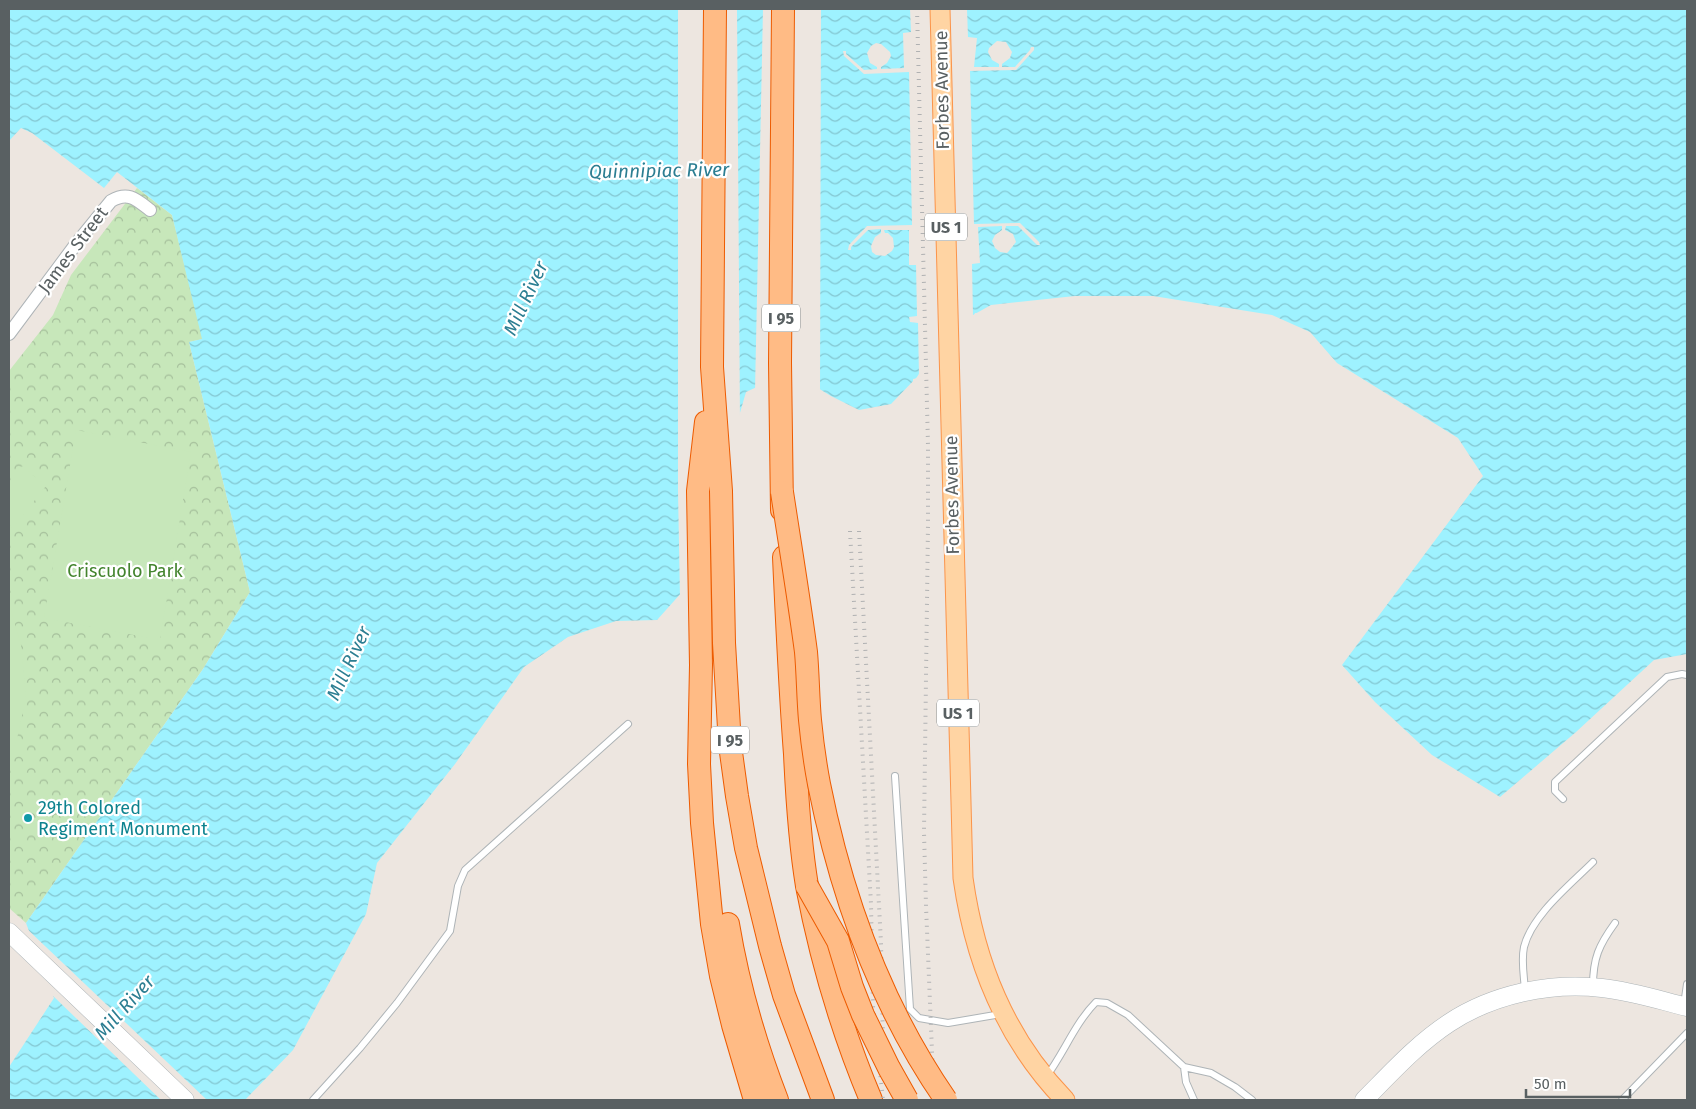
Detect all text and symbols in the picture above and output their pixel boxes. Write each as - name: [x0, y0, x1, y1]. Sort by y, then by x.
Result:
- street label: Forbes Avenue: [930, 30, 954, 150]
- water label: Quinnipiac River: [589, 158, 730, 183]
- street label: James Street: [33, 202, 113, 298]
- road number: US 1: [925, 213, 967, 240]
- water label: Mill River: [498, 257, 553, 339]
- road number: I 95: [762, 304, 800, 332]
- street label: Forbes Avenue: [940, 435, 964, 555]
- park label: Criscuolo Park: [67, 560, 184, 582]
- water label: Mill River: [321, 622, 376, 704]
- road number: US 1: [937, 700, 979, 726]
- road number: I 95: [711, 726, 749, 754]
- place label: 29th Colored Regiment Monument: [38, 797, 208, 840]
- marker: 29th Colored Regiment Monument: [22, 812, 34, 824]
- water label: Mill River: [89, 970, 160, 1044]
- scale bar: [1526, 1066, 1630, 1098]
- text: 50 m: [1534, 1075, 1567, 1093]

